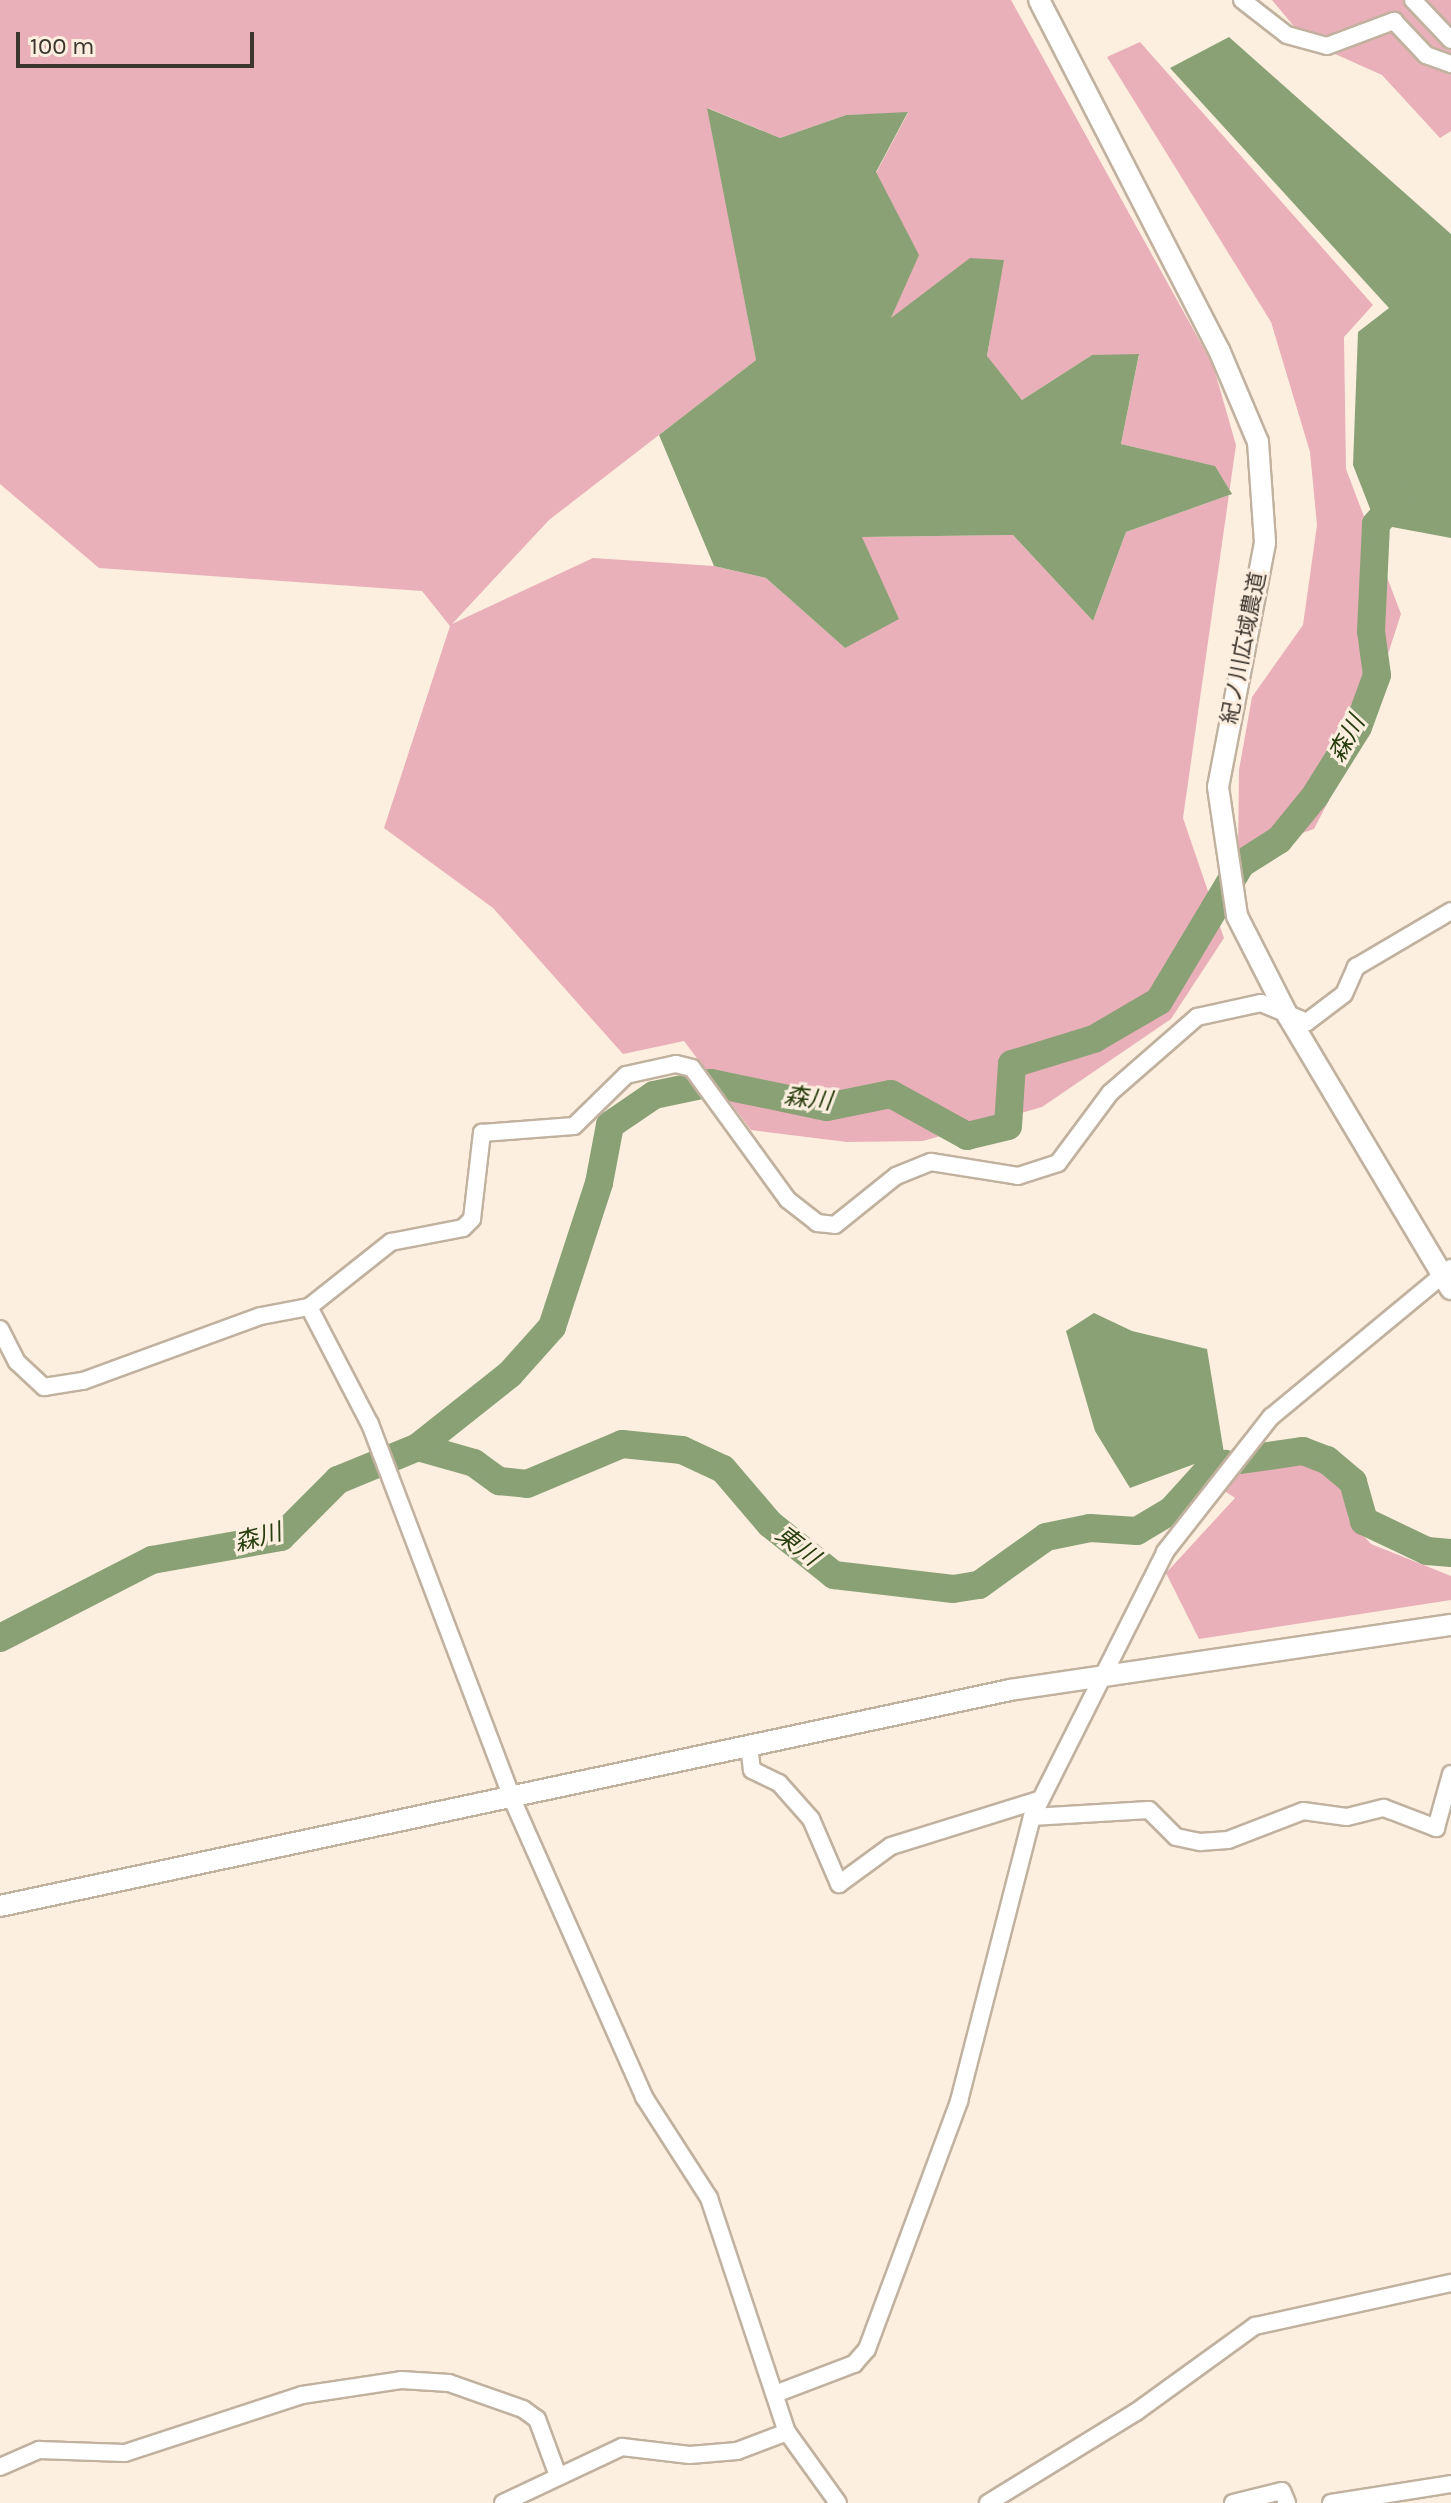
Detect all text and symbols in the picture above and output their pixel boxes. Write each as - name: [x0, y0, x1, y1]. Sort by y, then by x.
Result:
- scale bar: [20, 16, 258, 66]
- text: 100 m: [30, 32, 95, 60]
- street label: 紀ノ川広域農道: [1216, 570, 1272, 726]
- water label: 森川: [1323, 711, 1371, 767]
- water label: 森川: [782, 1082, 834, 1116]
- water label: 森川: [231, 1518, 285, 1558]
- water label: 東川: [769, 1520, 825, 1572]

